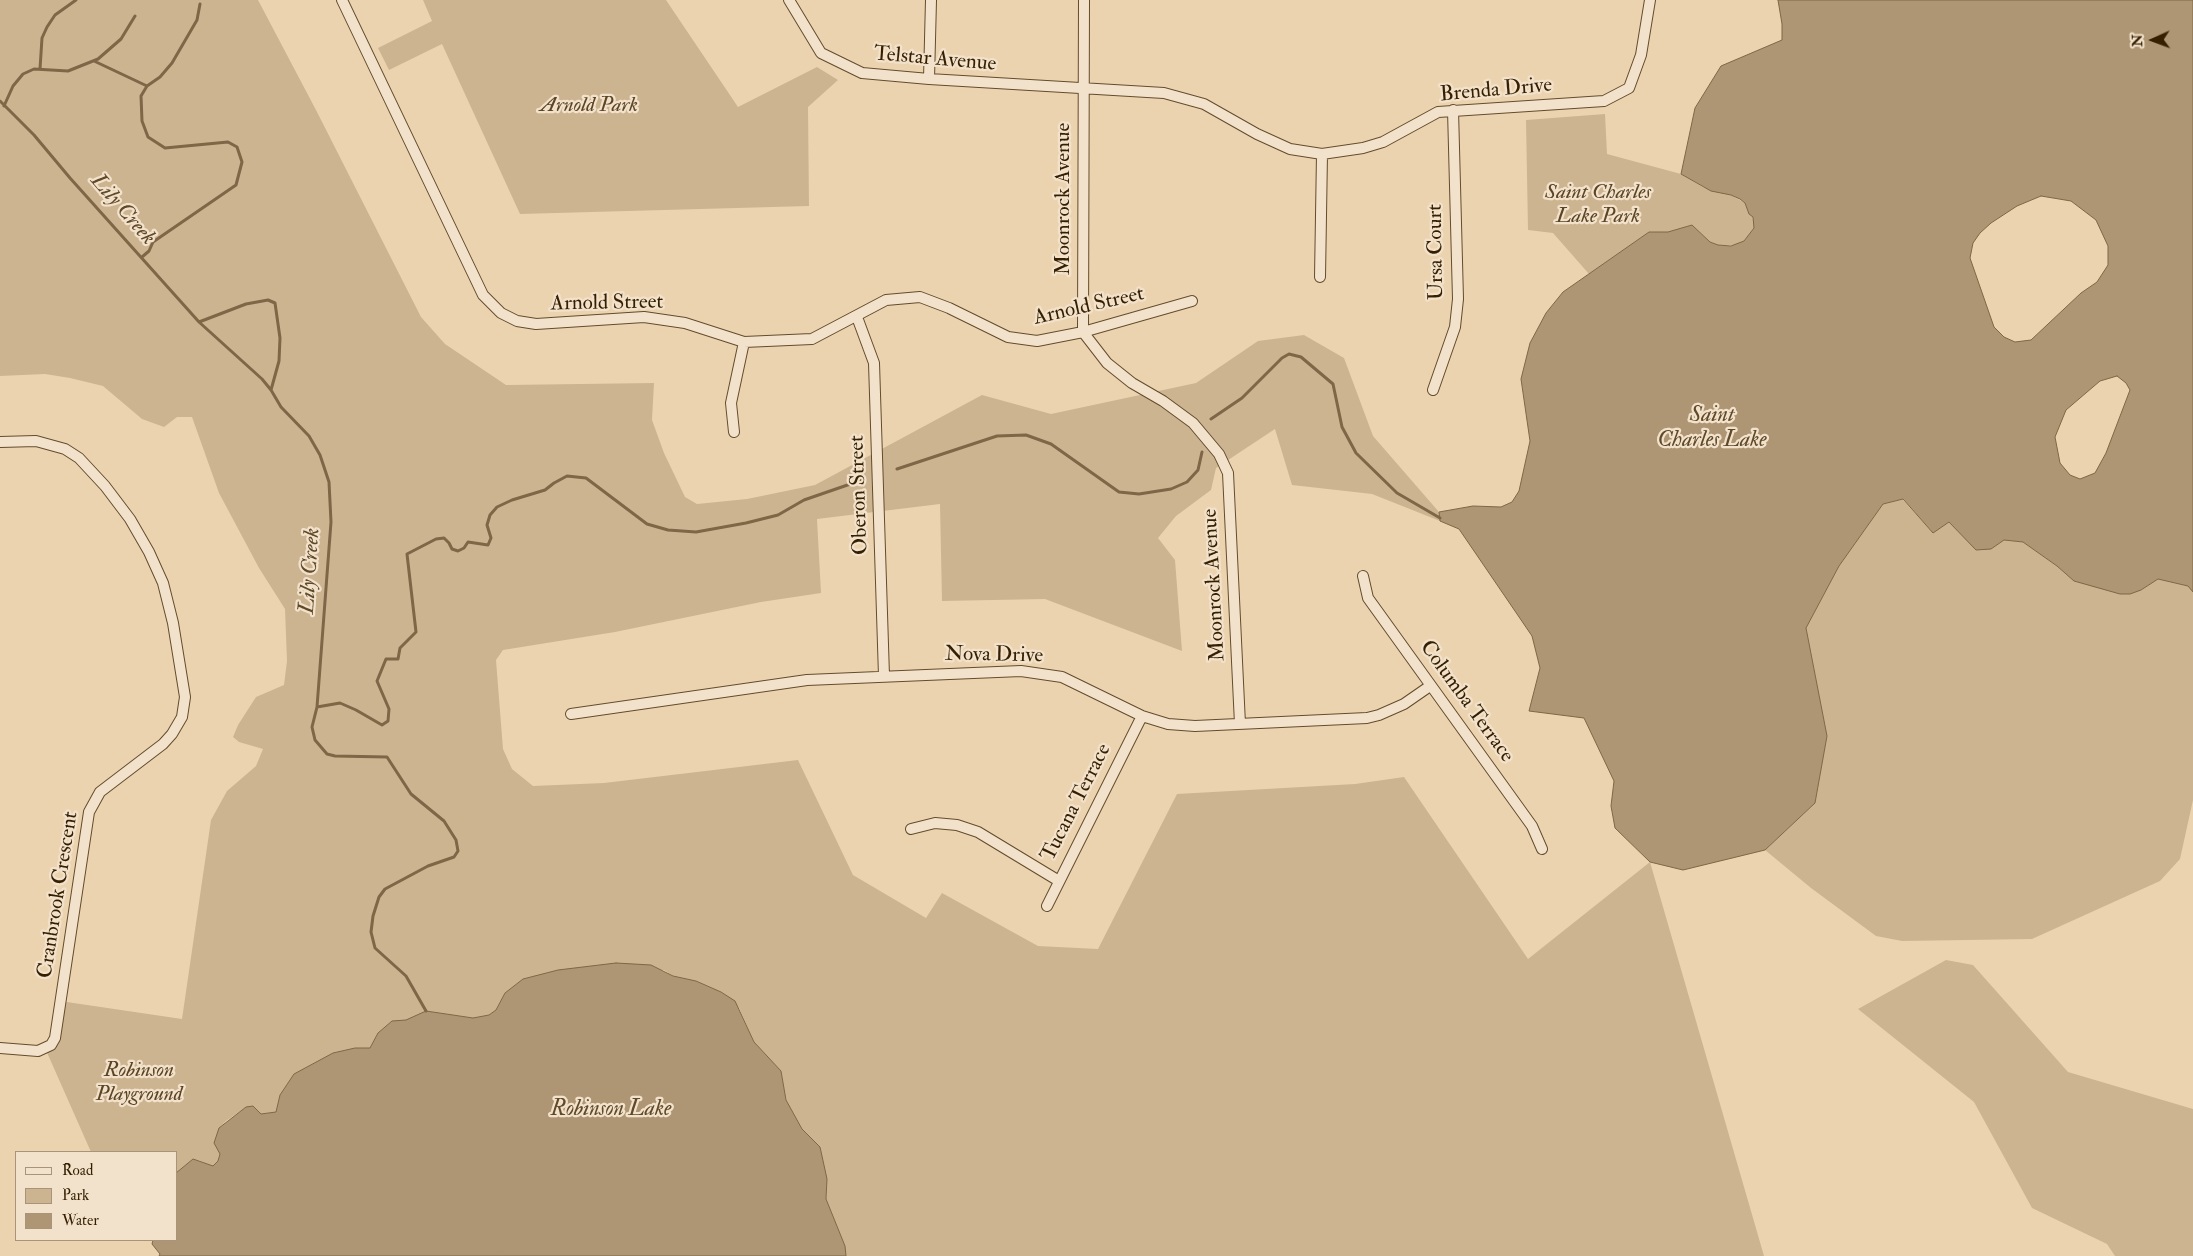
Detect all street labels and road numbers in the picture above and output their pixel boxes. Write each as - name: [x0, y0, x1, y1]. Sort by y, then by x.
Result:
- street label: Telstar Avenue: [873, 42, 997, 78]
- street label: Brenda Drive: [1439, 74, 1553, 108]
- street label: Moonrock Avenue: [1051, 123, 1077, 275]
- street label: Ursa Court: [1424, 204, 1450, 300]
- street label: Arnold Street: [1031, 282, 1147, 332]
- street label: Arnold Street: [550, 290, 664, 318]
- street label: Oberon Street: [845, 435, 875, 555]
- street label: Moonrock Avenue: [1198, 508, 1232, 662]
- street label: Columba Terrace: [1413, 636, 1519, 768]
- street label: Nova Drive: [945, 643, 1043, 669]
- street label: Tucana Terrace: [1037, 740, 1117, 866]
- street label: Cranbrook Crescent: [33, 810, 85, 980]

